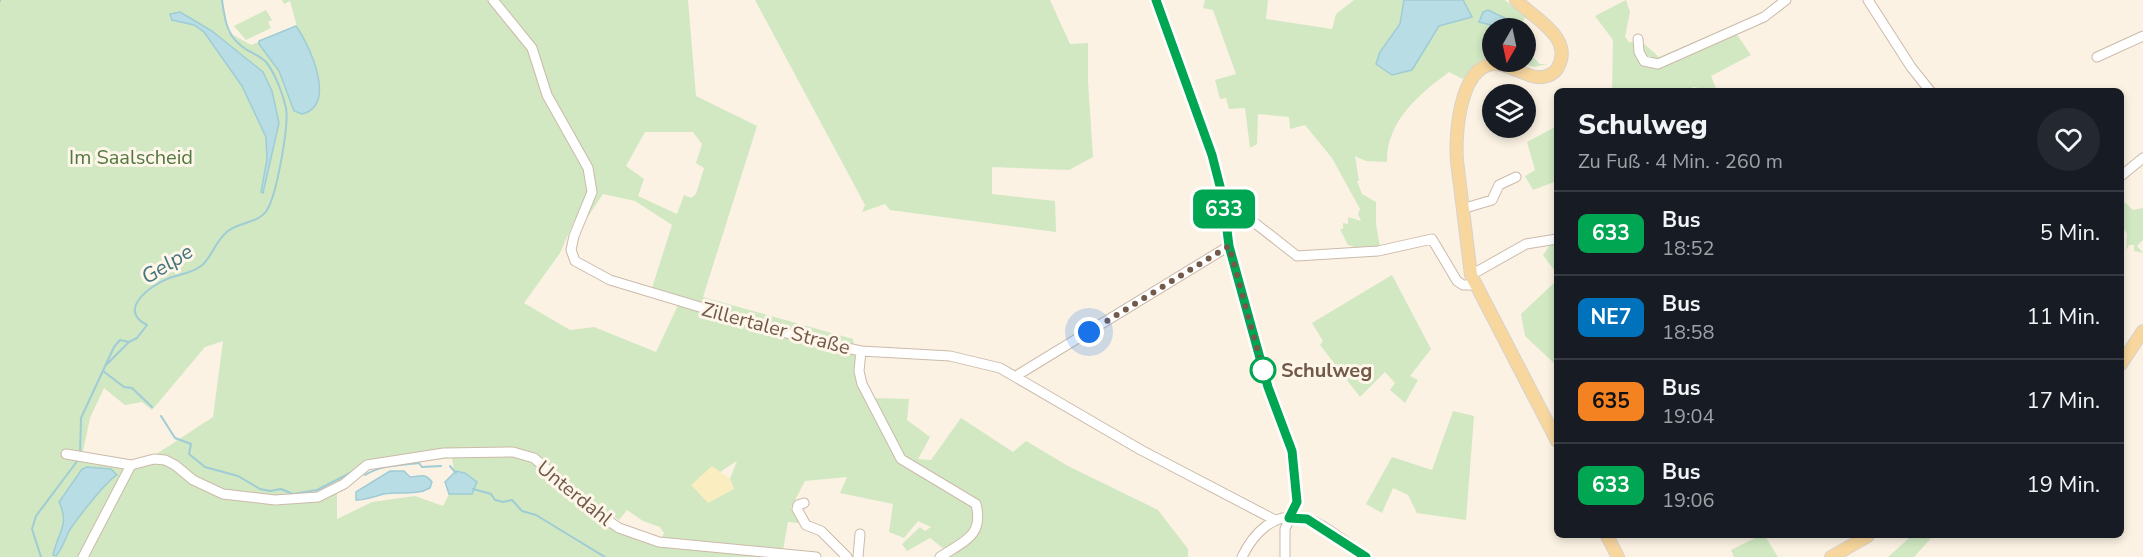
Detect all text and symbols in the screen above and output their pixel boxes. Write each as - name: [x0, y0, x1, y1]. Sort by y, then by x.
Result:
- north arrow: [1482, 18, 1536, 72]
- map controls: [1482, 18, 1536, 138]
- button: layers: [1482, 84, 1536, 138]
- text: Schulweg: [1578, 106, 1708, 144]
- button: heart: [2037, 108, 2100, 171]
- park label: Im Saalscheid: [69, 144, 193, 171]
- text: Zu Fuß · 4 Min. · 260 m: [1578, 148, 1783, 175]
- line badge: 633: [1190, 190, 1258, 228]
- text: 633: [1205, 195, 1243, 223]
- text: Bus: [1662, 205, 1701, 235]
- text: 5 Min.: [2040, 218, 2100, 248]
- text: 633: [1592, 219, 1630, 247]
- text: 18:52: [1662, 235, 1715, 262]
- water label: Gelpe: [136, 237, 198, 291]
- text: Bus: [1662, 289, 1701, 319]
- street label: Zillertaler Straße: [699, 296, 853, 361]
- text: 11 Min.: [2027, 302, 2100, 332]
- text: NE7: [1591, 303, 1631, 331]
- your location: [1074, 317, 1104, 347]
- text: 18:58: [1662, 319, 1715, 346]
- marker: Schulweg: [1250, 357, 1276, 383]
- place label: Schulweg: [1281, 357, 1372, 384]
- text: Bus: [1662, 373, 1701, 403]
- text: 17 Min.: [2027, 386, 2100, 416]
- text: 635: [1592, 387, 1630, 415]
- text: 19:04: [1662, 403, 1715, 430]
- street label: Unterdahl: [531, 455, 618, 532]
- text: Bus: [1662, 457, 1701, 487]
- text: 19 Min.: [2027, 470, 2100, 500]
- text: 633: [1592, 471, 1630, 499]
- text: 19:06: [1662, 487, 1715, 514]

